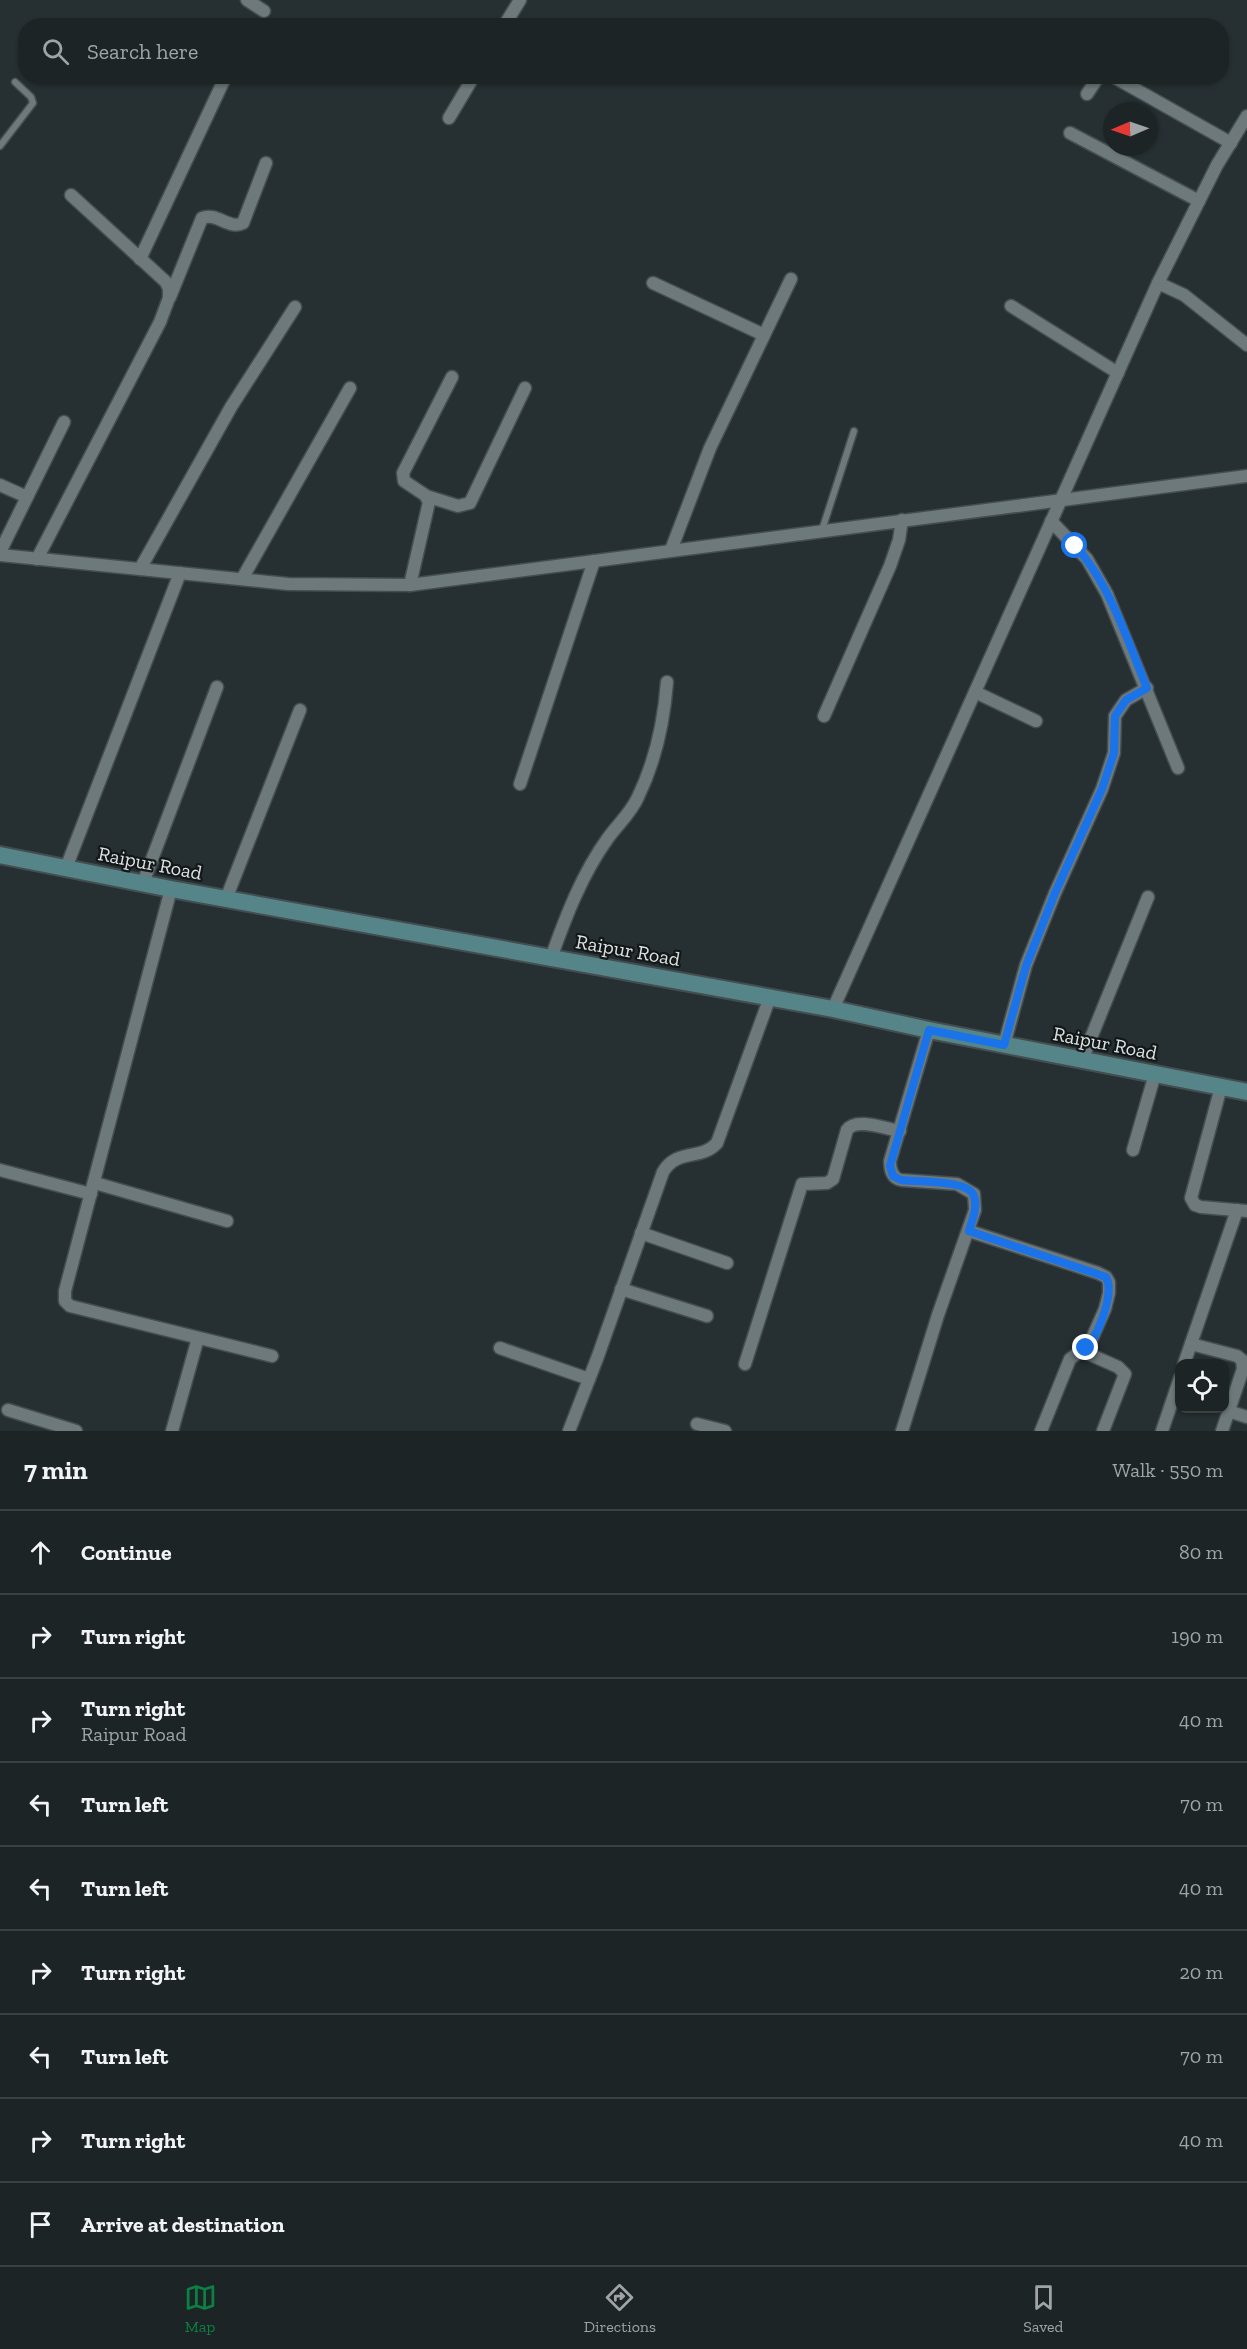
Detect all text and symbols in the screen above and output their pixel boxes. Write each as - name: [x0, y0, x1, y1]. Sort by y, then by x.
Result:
- search box: [18, 18, 1229, 84]
- icon: search: [39, 35, 72, 68]
- text: Search here: [87, 38, 198, 65]
- north arrow: [1103, 102, 1157, 156]
- route start: [1061, 532, 1087, 558]
- street label: Raipur Road: [96, 841, 204, 885]
- street label: Raipur Road: [574, 929, 682, 971]
- street label: Raipur Road: [1051, 1021, 1159, 1065]
- route end: [1072, 1334, 1098, 1360]
- map controls: [1175, 1359, 1229, 1413]
- button: locate: [1175, 1359, 1229, 1413]
- text: 7 min: [24, 1454, 88, 1486]
- text: Walk · 550 m: [1113, 1458, 1223, 1482]
- icon: ahead: [24, 1536, 57, 1569]
- text: Continue: [81, 1539, 172, 1566]
- text: 80 m: [1179, 1540, 1223, 1564]
- icon: right: [24, 1620, 57, 1653]
- text: Turn right: [81, 1623, 185, 1650]
- text: 190 m: [1171, 1624, 1223, 1648]
- text: Turn right: [81, 1695, 185, 1722]
- icon: right: [24, 1704, 57, 1737]
- text: 40 m: [1179, 1708, 1223, 1732]
- text: Raipur Road: [81, 1722, 186, 1746]
- icon: left: [24, 1788, 57, 1821]
- text: Turn left: [81, 1791, 168, 1818]
- text: 70 m: [1180, 1792, 1223, 1816]
- icon: left: [24, 1872, 57, 1905]
- text: Turn left: [81, 1875, 168, 1902]
- text: 40 m: [1179, 1876, 1223, 1900]
- icon: right: [24, 1956, 57, 1989]
- text: Turn right: [81, 1959, 185, 1986]
- text: 20 m: [1179, 1960, 1223, 1984]
- icon: left: [24, 2040, 57, 2073]
- text: Turn left: [81, 2043, 168, 2070]
- text: 70 m: [1180, 2044, 1223, 2068]
- icon: right: [24, 2124, 57, 2157]
- text: Turn right: [81, 2127, 185, 2154]
- text: 40 m: [1179, 2128, 1223, 2152]
- icon: arrive: [24, 2208, 57, 2241]
- text: Arrive at destination: [81, 2211, 284, 2238]
- tab: Map: [184, 2281, 217, 2336]
- tab: Directions: [584, 2281, 656, 2336]
- tab: Saved: [1023, 2281, 1063, 2336]

